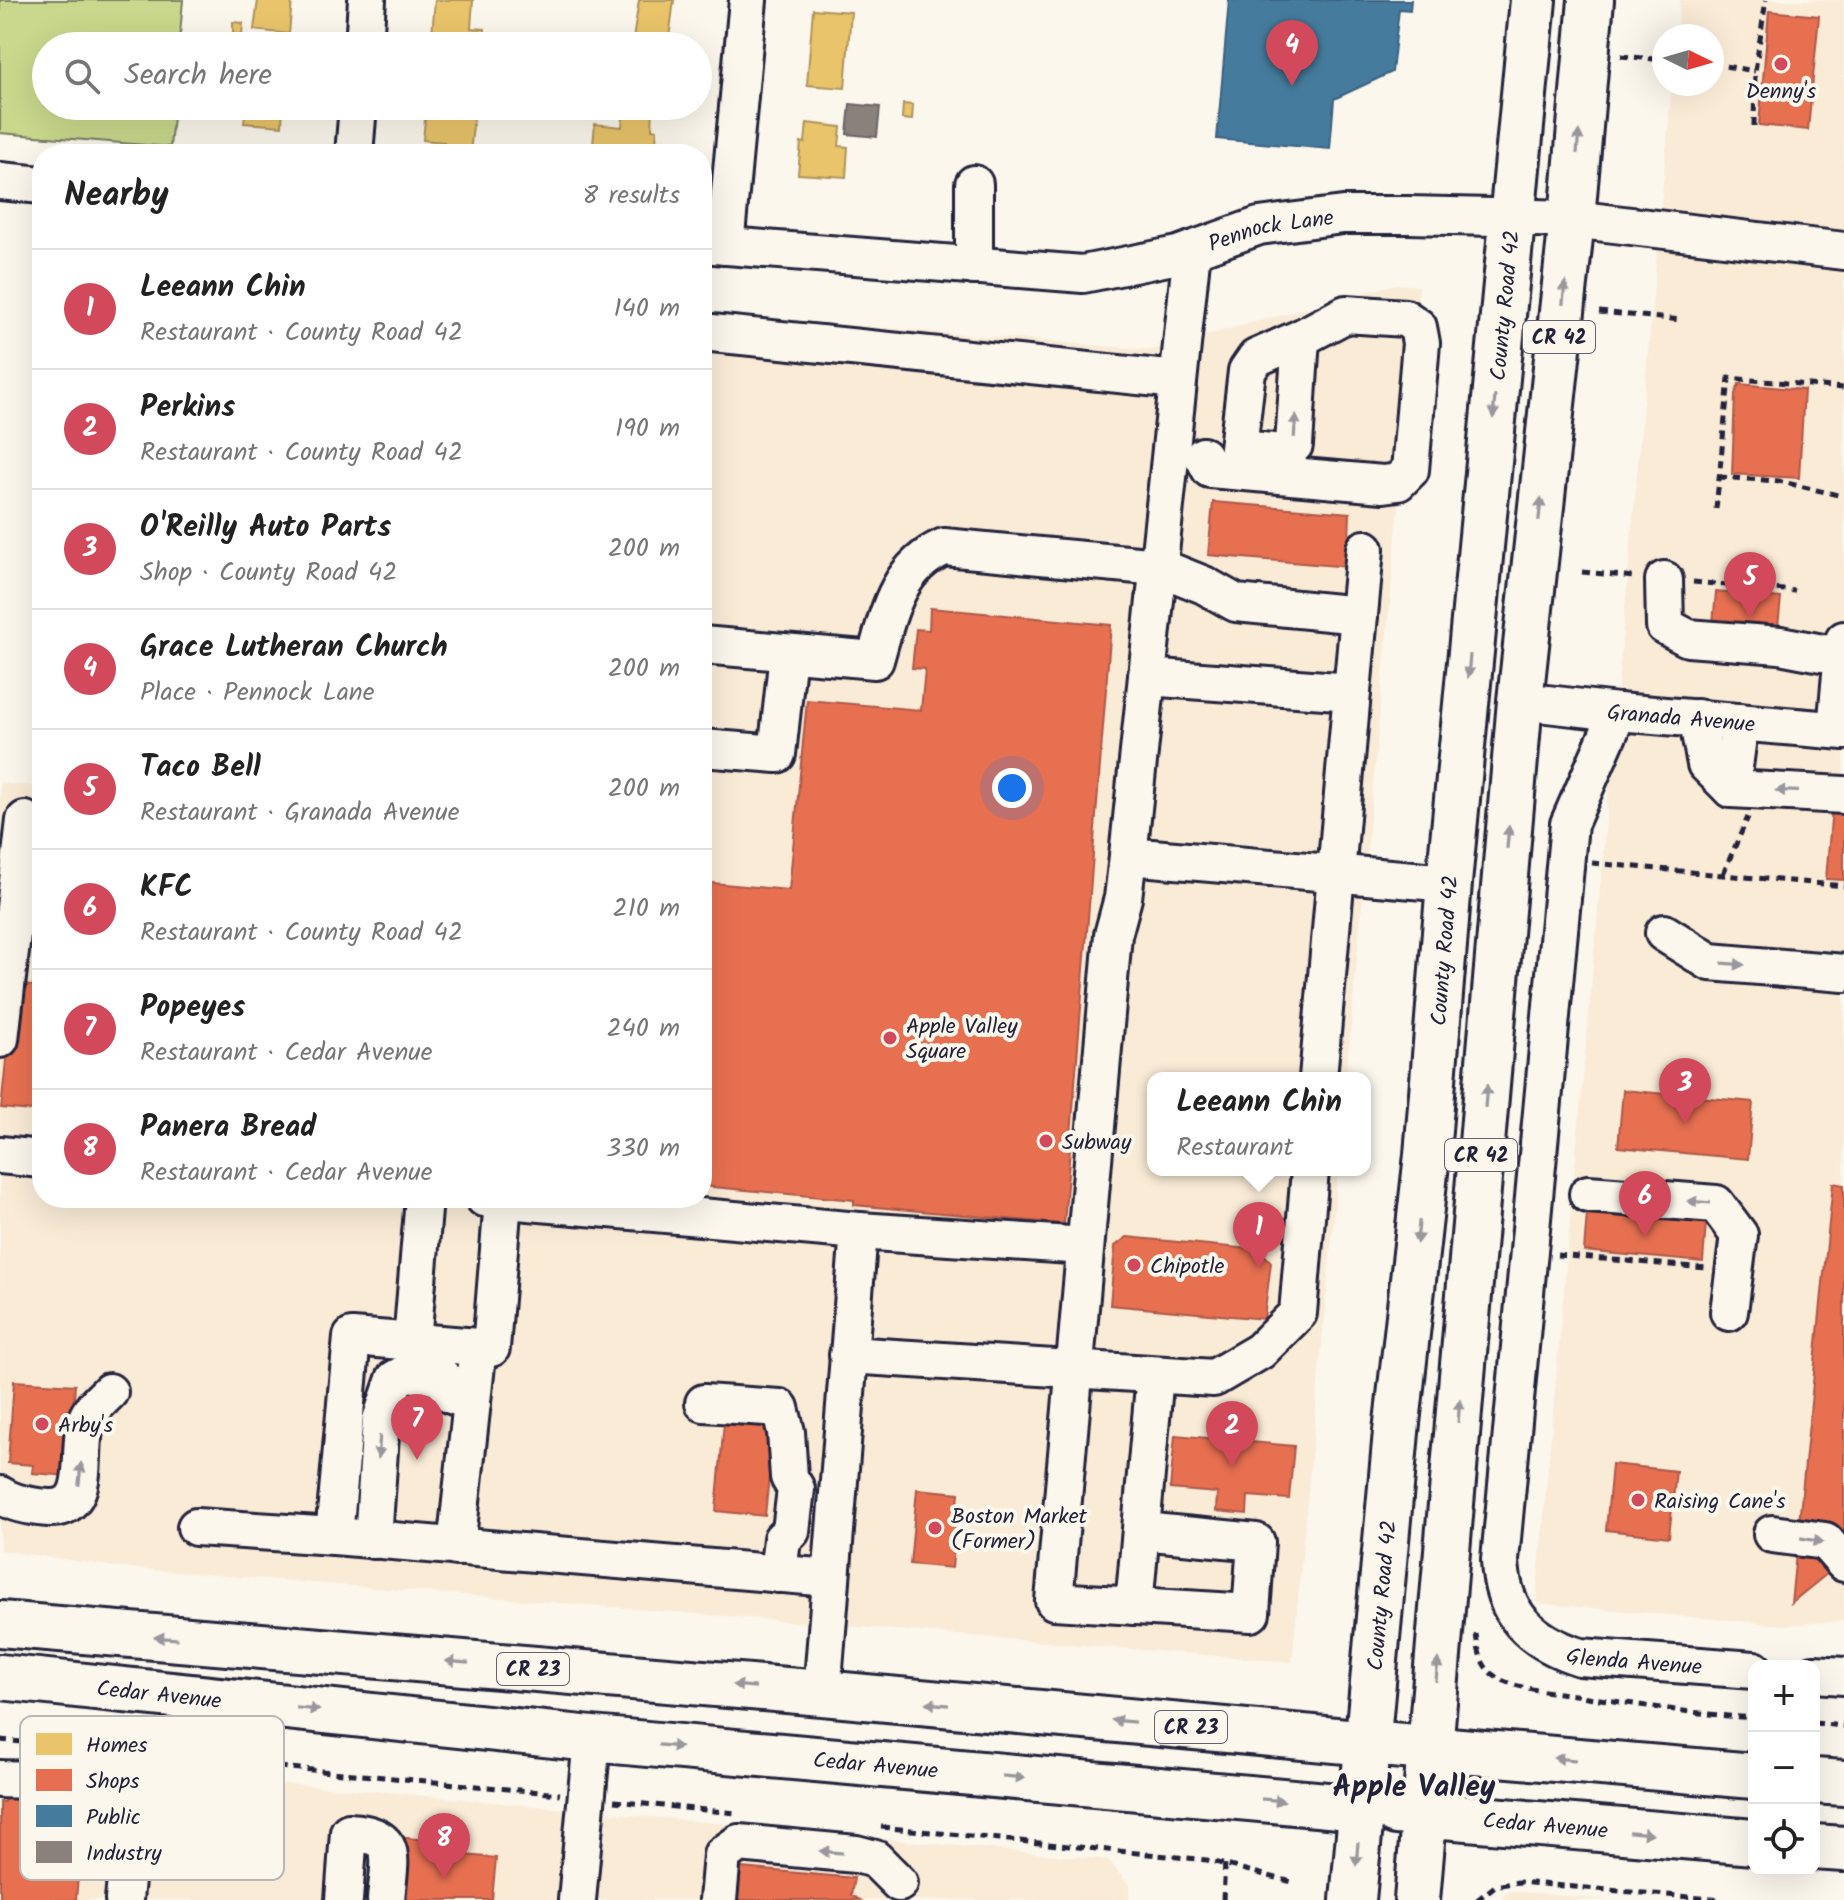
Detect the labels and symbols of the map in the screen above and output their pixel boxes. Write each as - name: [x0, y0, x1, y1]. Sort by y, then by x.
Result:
- pin: 4: [1266, 20, 1318, 86]
- north arrow: [1652, 24, 1724, 96]
- marker: Denny's: [1772, 55, 1790, 73]
- place label: Denny's: [1746, 75, 1817, 110]
- one-way arrow: [1572, 129, 1585, 154]
- street label: Pennock Lane: [1204, 201, 1336, 263]
- street label: County Road 42: [1482, 229, 1531, 382]
- one-way arrow: [1557, 280, 1570, 305]
- road number: CR 42: [1523, 321, 1595, 353]
- one-way arrow: [1487, 395, 1500, 420]
- one-way arrow: [1289, 413, 1302, 438]
- one-way arrow: [1534, 496, 1547, 521]
- pin: 5: [1724, 552, 1776, 618]
- one-way arrow: [1463, 654, 1476, 679]
- street label: Granada Avenue: [1605, 696, 1756, 743]
- your location: [992, 768, 1032, 808]
- one-way arrow: [1774, 785, 1799, 798]
- one-way arrow: [1502, 824, 1515, 849]
- street label: County Road 42: [1423, 874, 1470, 1027]
- one-way arrow: [1721, 958, 1746, 971]
- place label: Apple Valley Square: [906, 1010, 1018, 1070]
- marker: Apple Valley Square: [881, 1029, 899, 1047]
- pin: 3: [1659, 1058, 1711, 1124]
- one-way arrow: [1480, 1083, 1493, 1108]
- place label: Subway: [1062, 1126, 1132, 1161]
- marker: Subway: [1037, 1132, 1055, 1150]
- road number: CR 42: [1445, 1139, 1517, 1171]
- pin: 6: [1619, 1171, 1671, 1237]
- one-way arrow: [1686, 1195, 1711, 1208]
- pin: 1: [1233, 1202, 1285, 1268]
- one-way arrow: [1411, 1220, 1424, 1245]
- place label: Chipotle: [1150, 1250, 1225, 1285]
- marker: Chipotle: [1125, 1256, 1143, 1274]
- pin: 7: [391, 1394, 443, 1460]
- one-way arrow: [1453, 1398, 1466, 1423]
- pin: 2: [1206, 1401, 1258, 1467]
- place label: Arby's: [58, 1409, 114, 1444]
- marker: Arby's: [33, 1415, 51, 1433]
- one-way arrow: [372, 1435, 385, 1460]
- one-way arrow: [73, 1461, 86, 1486]
- place label: Raising Cane's: [1654, 1485, 1786, 1520]
- marker: Raising Cane's: [1629, 1491, 1647, 1509]
- place label: Boston Market (Former): [951, 1500, 1088, 1560]
- marker: Boston Market (Former): [926, 1519, 944, 1537]
- street label: County Road 42: [1359, 1519, 1408, 1672]
- one-way arrow: [1800, 1534, 1825, 1547]
- one-way arrow: [153, 1631, 178, 1644]
- street label: Glenda Avenue: [1561, 1639, 1703, 1686]
- road number: CR 23: [497, 1653, 569, 1685]
- one-way arrow: [444, 1655, 469, 1668]
- one-way arrow: [1431, 1657, 1444, 1682]
- street label: Cedar Avenue: [95, 1672, 223, 1720]
- one-way arrow: [731, 1679, 756, 1692]
- one-way arrow: [924, 1697, 949, 1710]
- one-way arrow: [296, 1703, 321, 1716]
- road number: CR 23: [1155, 1711, 1227, 1743]
- one-way arrow: [1110, 1714, 1135, 1727]
- legend: [20, 1716, 284, 1880]
- text: Homes: [86, 1729, 148, 1764]
- one-way arrow: [658, 1740, 683, 1753]
- street label: Cedar Avenue: [811, 1744, 939, 1790]
- one-way arrow: [1552, 1753, 1577, 1766]
- district label: Apple Valley: [1333, 1764, 1496, 1812]
- text: Shops: [86, 1765, 140, 1800]
- one-way arrow: [1001, 1771, 1026, 1784]
- one-way arrow: [1260, 1794, 1285, 1807]
- text: Public: [86, 1801, 141, 1836]
- street label: Cedar Avenue: [1481, 1804, 1609, 1850]
- pin: 8: [418, 1813, 470, 1879]
- one-way arrow: [1629, 1827, 1654, 1840]
- text: Industry: [86, 1837, 162, 1872]
- one-way arrow: [1350, 1842, 1363, 1867]
- one-way arrow: [818, 1845, 843, 1858]

